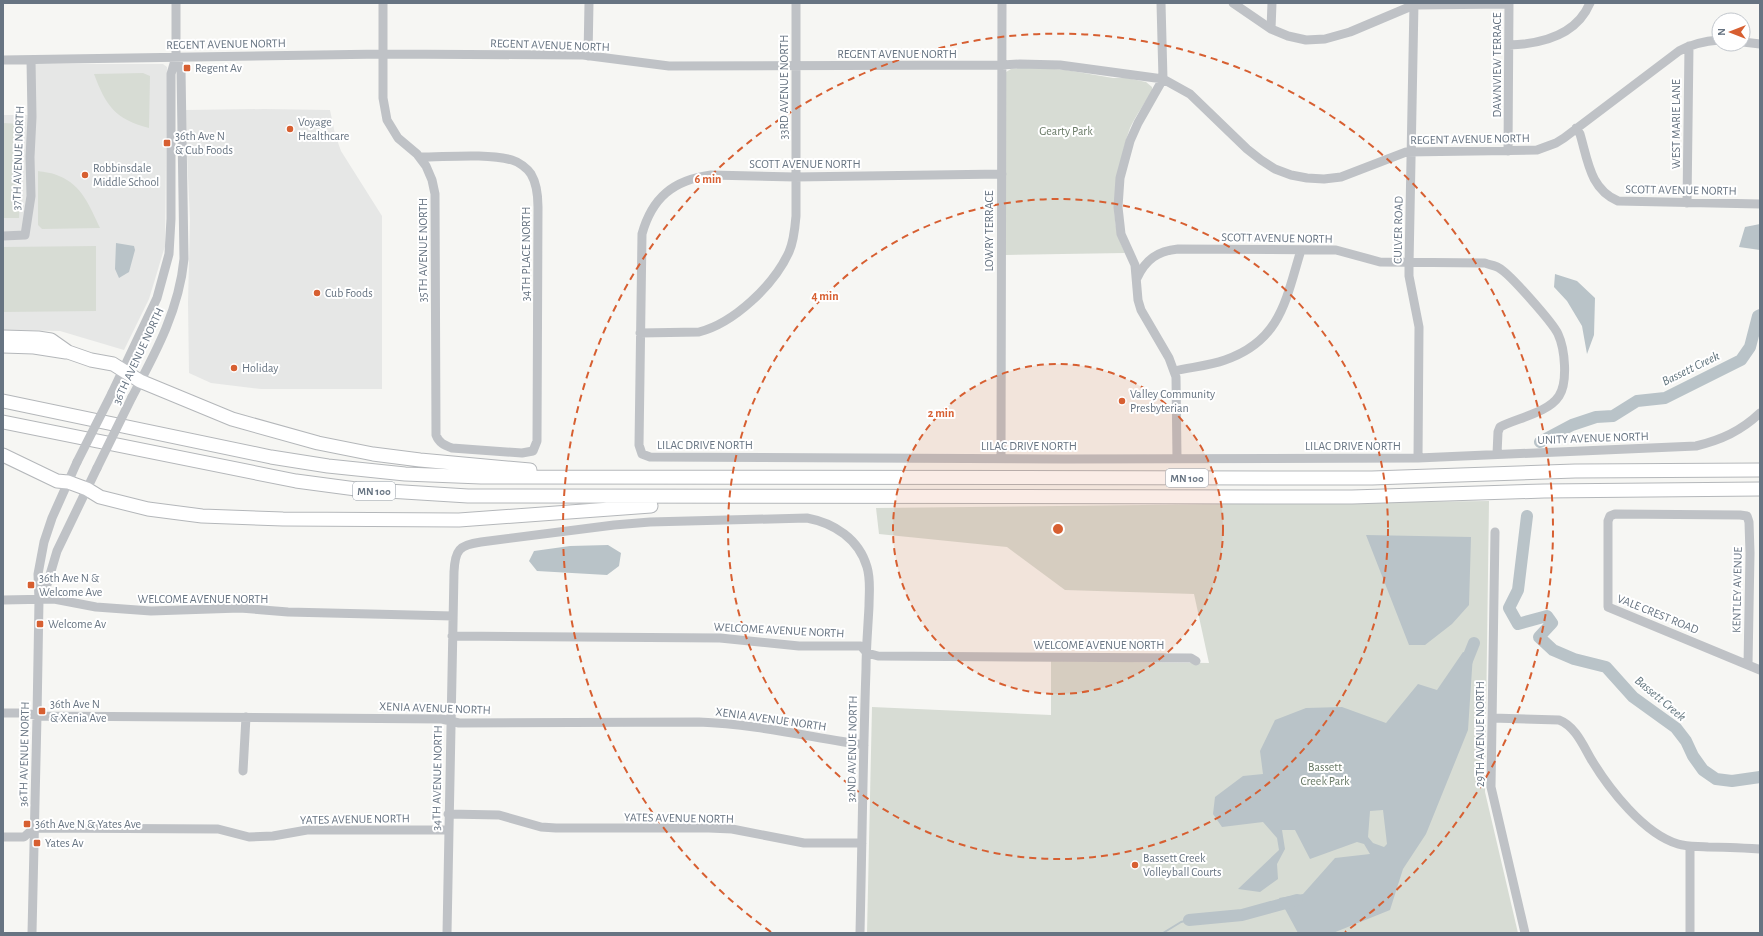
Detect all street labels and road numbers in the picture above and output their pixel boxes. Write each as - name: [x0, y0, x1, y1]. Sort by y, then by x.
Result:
- street label: DAWNVIEW TERRACE: [1491, 12, 1503, 118]
- street label: 33RD AVENUE NORTH: [778, 35, 790, 139]
- street label: REGENT AVENUE NORTH: [166, 37, 286, 51]
- street label: REGENT AVENUE NORTH: [490, 37, 610, 53]
- street label: REGENT AVENUE NORTH: [837, 48, 957, 60]
- street label: WEST MARIE LANE: [1670, 79, 1682, 169]
- street label: 37TH AVENUE NORTH: [10, 106, 26, 210]
- street label: REGENT AVENUE NORTH: [1410, 132, 1530, 146]
- street label: SCOTT AVENUE NORTH: [749, 158, 861, 170]
- street label: SCOTT AVENUE NORTH: [1625, 183, 1737, 197]
- street label: LOWRY TERRACE: [983, 190, 995, 272]
- street label: CULVER ROAD: [1391, 196, 1405, 264]
- street label: 35TH AVENUE NORTH: [417, 198, 429, 302]
- street label: 34TH PLACE NORTH: [520, 207, 532, 301]
- street label: SCOTT AVENUE NORTH: [1221, 231, 1333, 245]
- street label: 36TH AVENUE NORTH: [110, 306, 166, 406]
- street label: UNITY AVENUE NORTH: [1537, 430, 1649, 446]
- street label: LILAC DRIVE NORTH: [657, 439, 753, 451]
- street label: LILAC DRIVE NORTH: [981, 440, 1077, 452]
- street label: LILAC DRIVE NORTH: [1305, 440, 1401, 452]
- road number: MN 100: [1166, 469, 1208, 487]
- road number: MN 100: [353, 482, 395, 500]
- street label: KENTLEY AVENUE: [1730, 547, 1744, 633]
- street label: VALE CREST ROAD: [1615, 592, 1701, 636]
- street label: WELCOME AVENUE NORTH: [138, 593, 268, 605]
- street label: WELCOME AVENUE NORTH: [713, 621, 845, 639]
- street label: WELCOME AVENUE NORTH: [1034, 639, 1164, 651]
- street label: 29TH AVENUE NORTH: [1474, 681, 1486, 787]
- street label: 32ND AVENUE NORTH: [845, 695, 859, 803]
- street label: XENIA AVENUE NORTH: [379, 700, 491, 716]
- street label: 36TH AVENUE NORTH: [17, 701, 31, 807]
- street label: XENIA AVENUE NORTH: [715, 705, 827, 733]
- street label: 34TH AVENUE NORTH: [430, 725, 444, 831]
- street label: YATES AVENUE NORTH: [624, 811, 734, 825]
- street label: YATES AVENUE NORTH: [300, 812, 410, 826]

